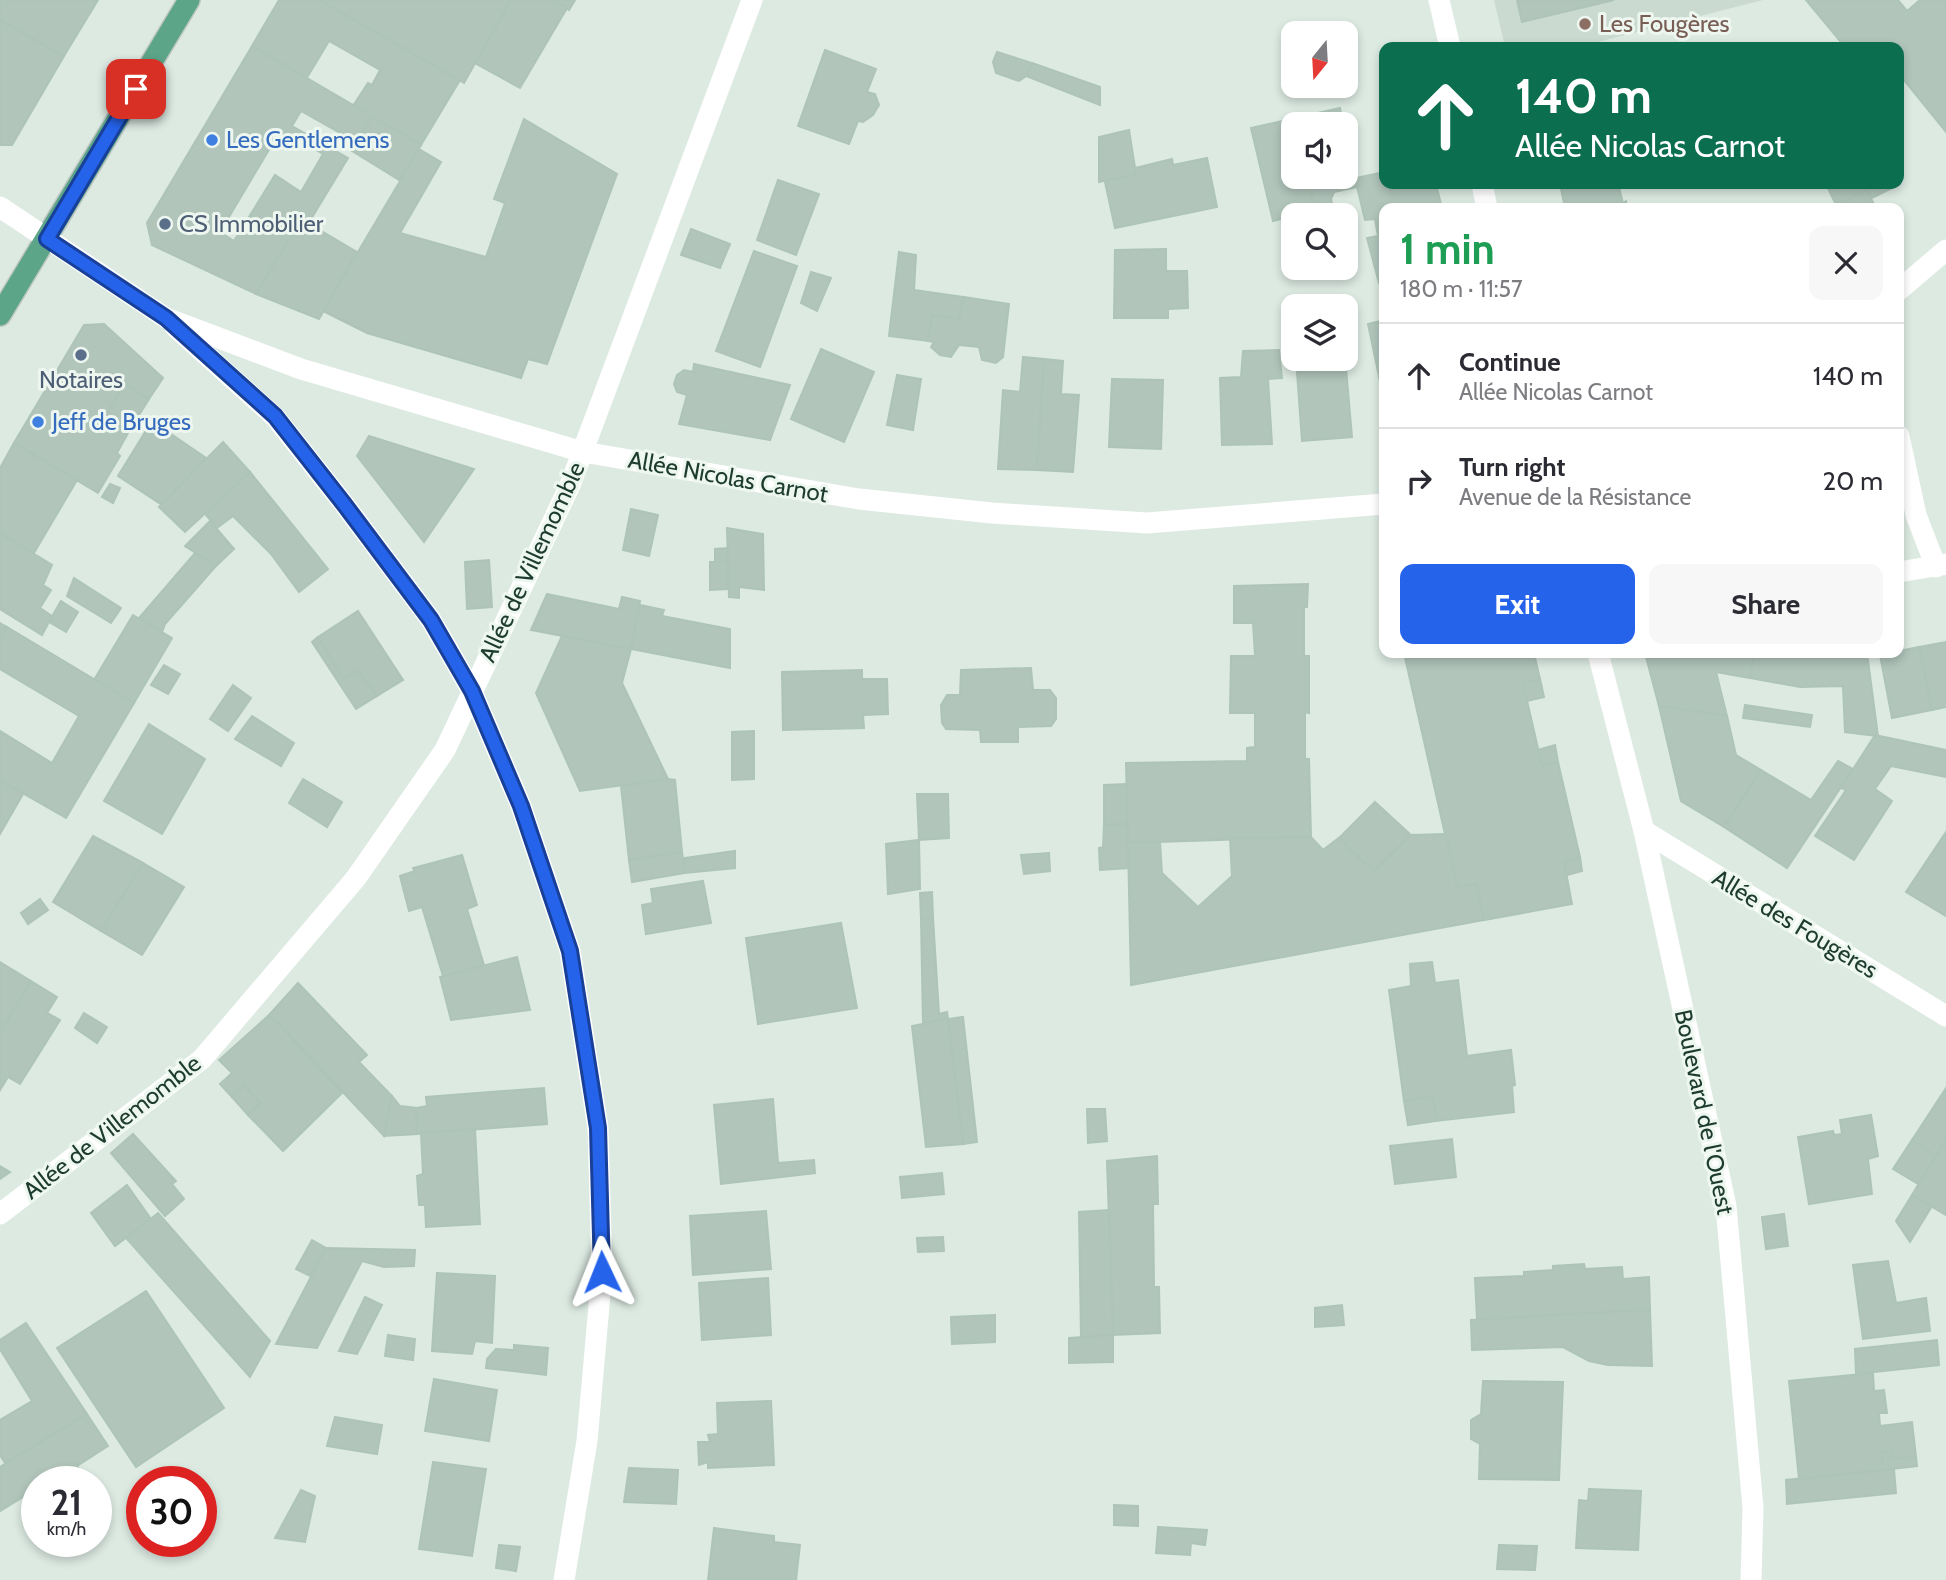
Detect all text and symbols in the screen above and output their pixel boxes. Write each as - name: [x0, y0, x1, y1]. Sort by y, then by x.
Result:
- place label: Les Fougères: [1599, 9, 1729, 38]
- marker: Les Fougères: [1577, 16, 1593, 32]
- north arrow: [1281, 21, 1358, 98]
- map controls: [1281, 21, 1358, 371]
- pin: [106, 59, 166, 119]
- text: 140 m: [1515, 66, 1652, 125]
- icon: arrive: [117, 70, 155, 108]
- icon: ahead: [1400, 70, 1491, 161]
- button: sound: [1281, 112, 1358, 189]
- place label: Les Gentlemens: [226, 125, 390, 154]
- text: Allée Nicolas Carnot: [1515, 126, 1785, 165]
- marker: Les Gentlemens: [204, 132, 220, 148]
- button: search: [1281, 203, 1358, 280]
- place label: CS Immobilier: [179, 209, 324, 238]
- marker: CS Immobilier: [157, 216, 173, 232]
- text: 1 min: [1400, 223, 1495, 275]
- button: close: [1809, 226, 1883, 300]
- text: 180 m · 11:57: [1400, 275, 1522, 303]
- button: layers: [1281, 294, 1358, 371]
- text: Continue: [1459, 346, 1561, 378]
- marker: Notaires: [73, 347, 89, 363]
- icon: ahead: [1400, 357, 1438, 395]
- text: 140 m: [1813, 360, 1883, 392]
- place label: Notaires: [39, 365, 123, 394]
- text: Allée Nicolas Carnot: [1459, 378, 1653, 406]
- place label: Jeff de Bruges: [51, 407, 191, 436]
- marker: Jeff de Bruges: [30, 414, 46, 430]
- street label: Allée Nicolas Carnot: [626, 445, 830, 508]
- text: Turn right: [1459, 451, 1565, 483]
- street label: Allée de Villemomble: [472, 457, 591, 666]
- icon: right: [1400, 462, 1438, 500]
- text: 20 m: [1823, 465, 1883, 497]
- text: Avenue de la Résistance: [1459, 483, 1691, 511]
- button: Exit: [1400, 564, 1635, 644]
- button: Share: [1649, 564, 1883, 644]
- street label: Allée des Fougères: [1707, 863, 1883, 984]
- street label: Boulevard de l'Ouest: [1669, 1007, 1740, 1217]
- street label: Allée de Villemomble: [17, 1048, 206, 1205]
- position arrow: [565, 1235, 639, 1309]
- speed limit sign: 30: [126, 1466, 217, 1557]
- text: 21: [51, 1481, 82, 1524]
- text: km/h: [47, 1518, 86, 1540]

